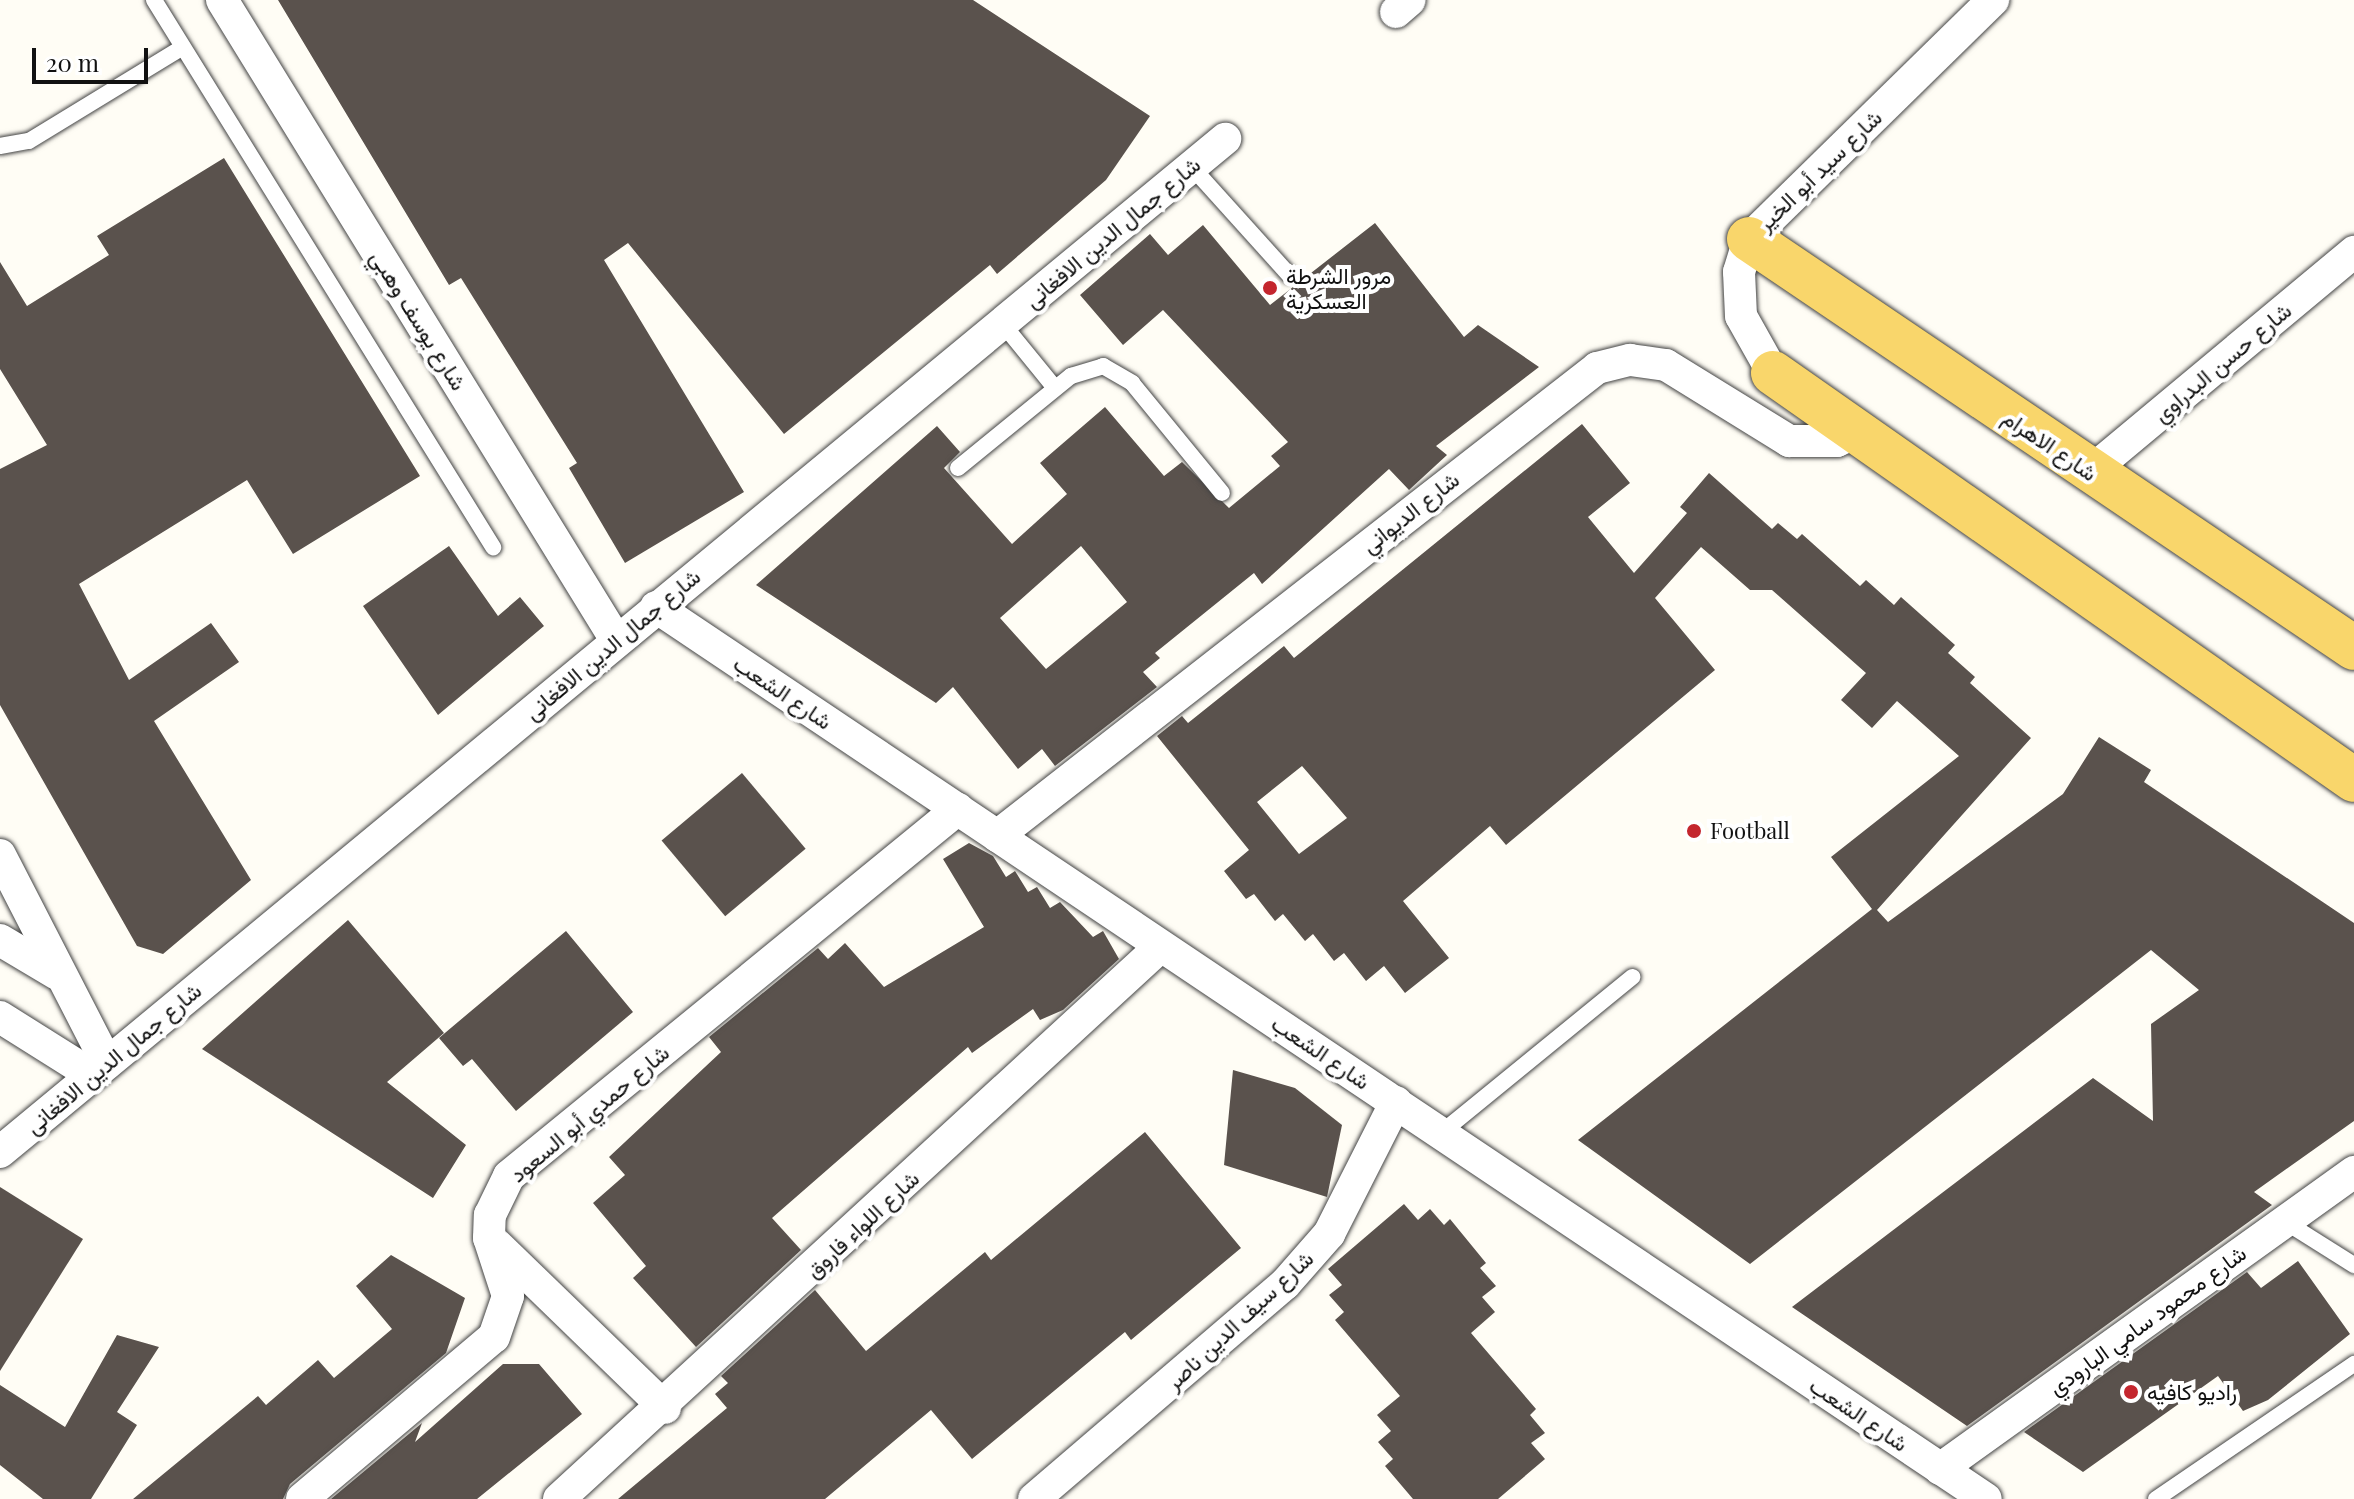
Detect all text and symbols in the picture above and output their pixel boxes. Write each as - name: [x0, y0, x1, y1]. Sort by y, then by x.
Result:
- scale bar: [36, 32, 152, 82]
- text: 20 m: [46, 46, 99, 78]
- street label: شارع سيد أبو الخير: [1751, 104, 1887, 236]
- street label: شارع جمال الدين الافغانى: [1019, 151, 1205, 313]
- street label: شارع يوسف وهبي: [365, 245, 473, 395]
- place label: مرور الشرطة العسكرية: [1286, 262, 1391, 314]
- marker: مرور الشرطة العسكرية: [1261, 279, 1279, 297]
- street label: شارع حسن البدراوي: [2148, 297, 2296, 427]
- street label: شارع الاهرام: [1998, 404, 2102, 486]
- street label: شارع الديواني: [1356, 466, 1464, 558]
- street label: شارع جمال الدين الافغانى: [519, 563, 705, 725]
- street label: شارع الشعب: [729, 650, 837, 734]
- place label: Football: [1710, 818, 1790, 844]
- marker: Football: [1685, 822, 1703, 840]
- street label: شارع جمال الدين الافغانى: [20, 977, 206, 1139]
- street label: شارع الشعب: [1267, 1010, 1375, 1094]
- street label: شارع حمدي أبو السعود: [504, 1039, 674, 1187]
- street label: شارع اللواء فاروق: [800, 1165, 924, 1283]
- street label: شارع محمود سامي البارودي: [2043, 1239, 2251, 1401]
- street label: شارع سيف الدين ناصر: [1160, 1245, 1318, 1395]
- street label: شارع الشعب: [1805, 1372, 1913, 1456]
- place label: راديو كافيه: [2147, 1379, 2237, 1405]
- marker: راديو كافيه: [2122, 1383, 2140, 1401]

